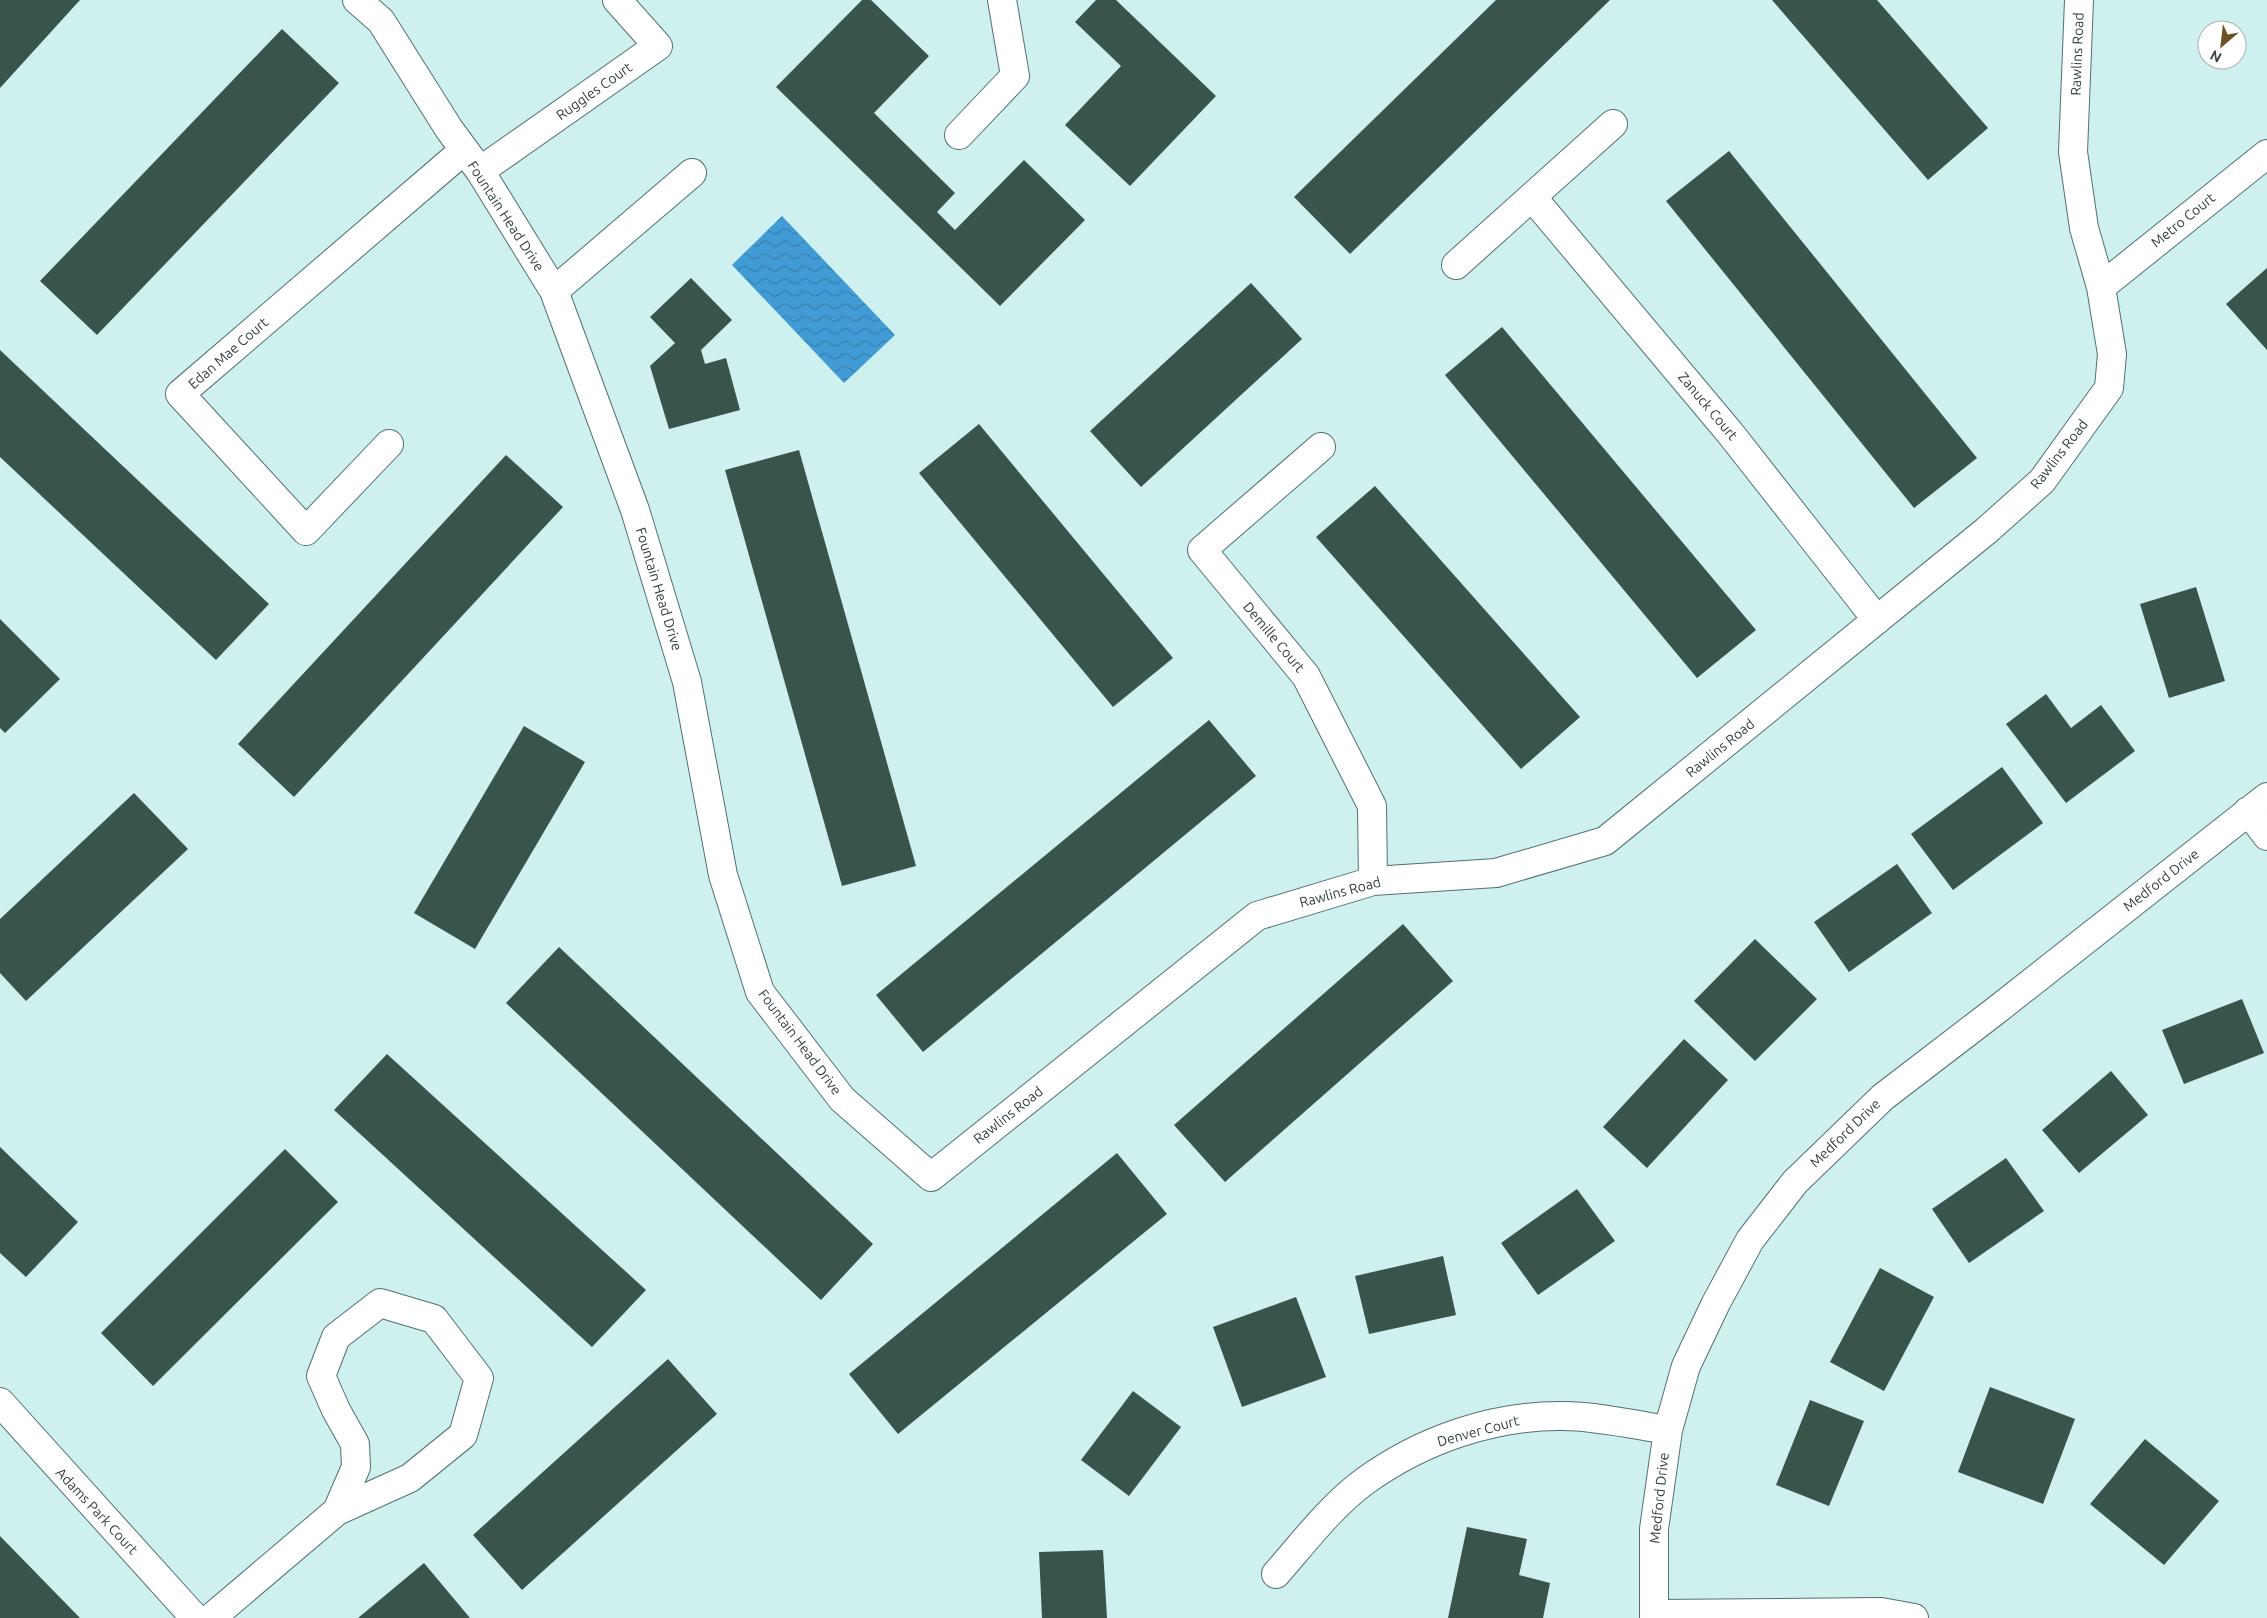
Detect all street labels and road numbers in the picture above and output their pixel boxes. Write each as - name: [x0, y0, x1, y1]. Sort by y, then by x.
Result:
- street label: Rawlins Road: [2068, 12, 2086, 96]
- street label: Ruggles Court: [553, 59, 635, 123]
- street label: Fountain Head Drive: [464, 158, 548, 274]
- street label: Metro Court: [2148, 189, 2219, 251]
- street label: Edan Mae Court: [185, 314, 271, 392]
- street label: Zanuck Court: [1675, 369, 1741, 443]
- street label: Rawlins Road: [2027, 416, 2091, 492]
- street label: Fountain Head Drive: [633, 525, 685, 653]
- street label: Demille Court: [1240, 599, 1308, 676]
- street label: Rawlins Road: [1683, 716, 1757, 780]
- street label: Medford Drive: [2120, 846, 2202, 914]
- street label: Rawlins Road: [1298, 873, 1382, 911]
- street label: Fountain Head Drive: [755, 986, 845, 1098]
- street label: Rawlins Road: [970, 1083, 1046, 1147]
- street label: Medford Drive: [1807, 1096, 1883, 1170]
- street label: Denver Court: [1435, 1412, 1521, 1450]
- street label: Medford Drive: [1646, 1452, 1672, 1544]
- street label: Adams Park Court: [53, 1464, 142, 1558]

